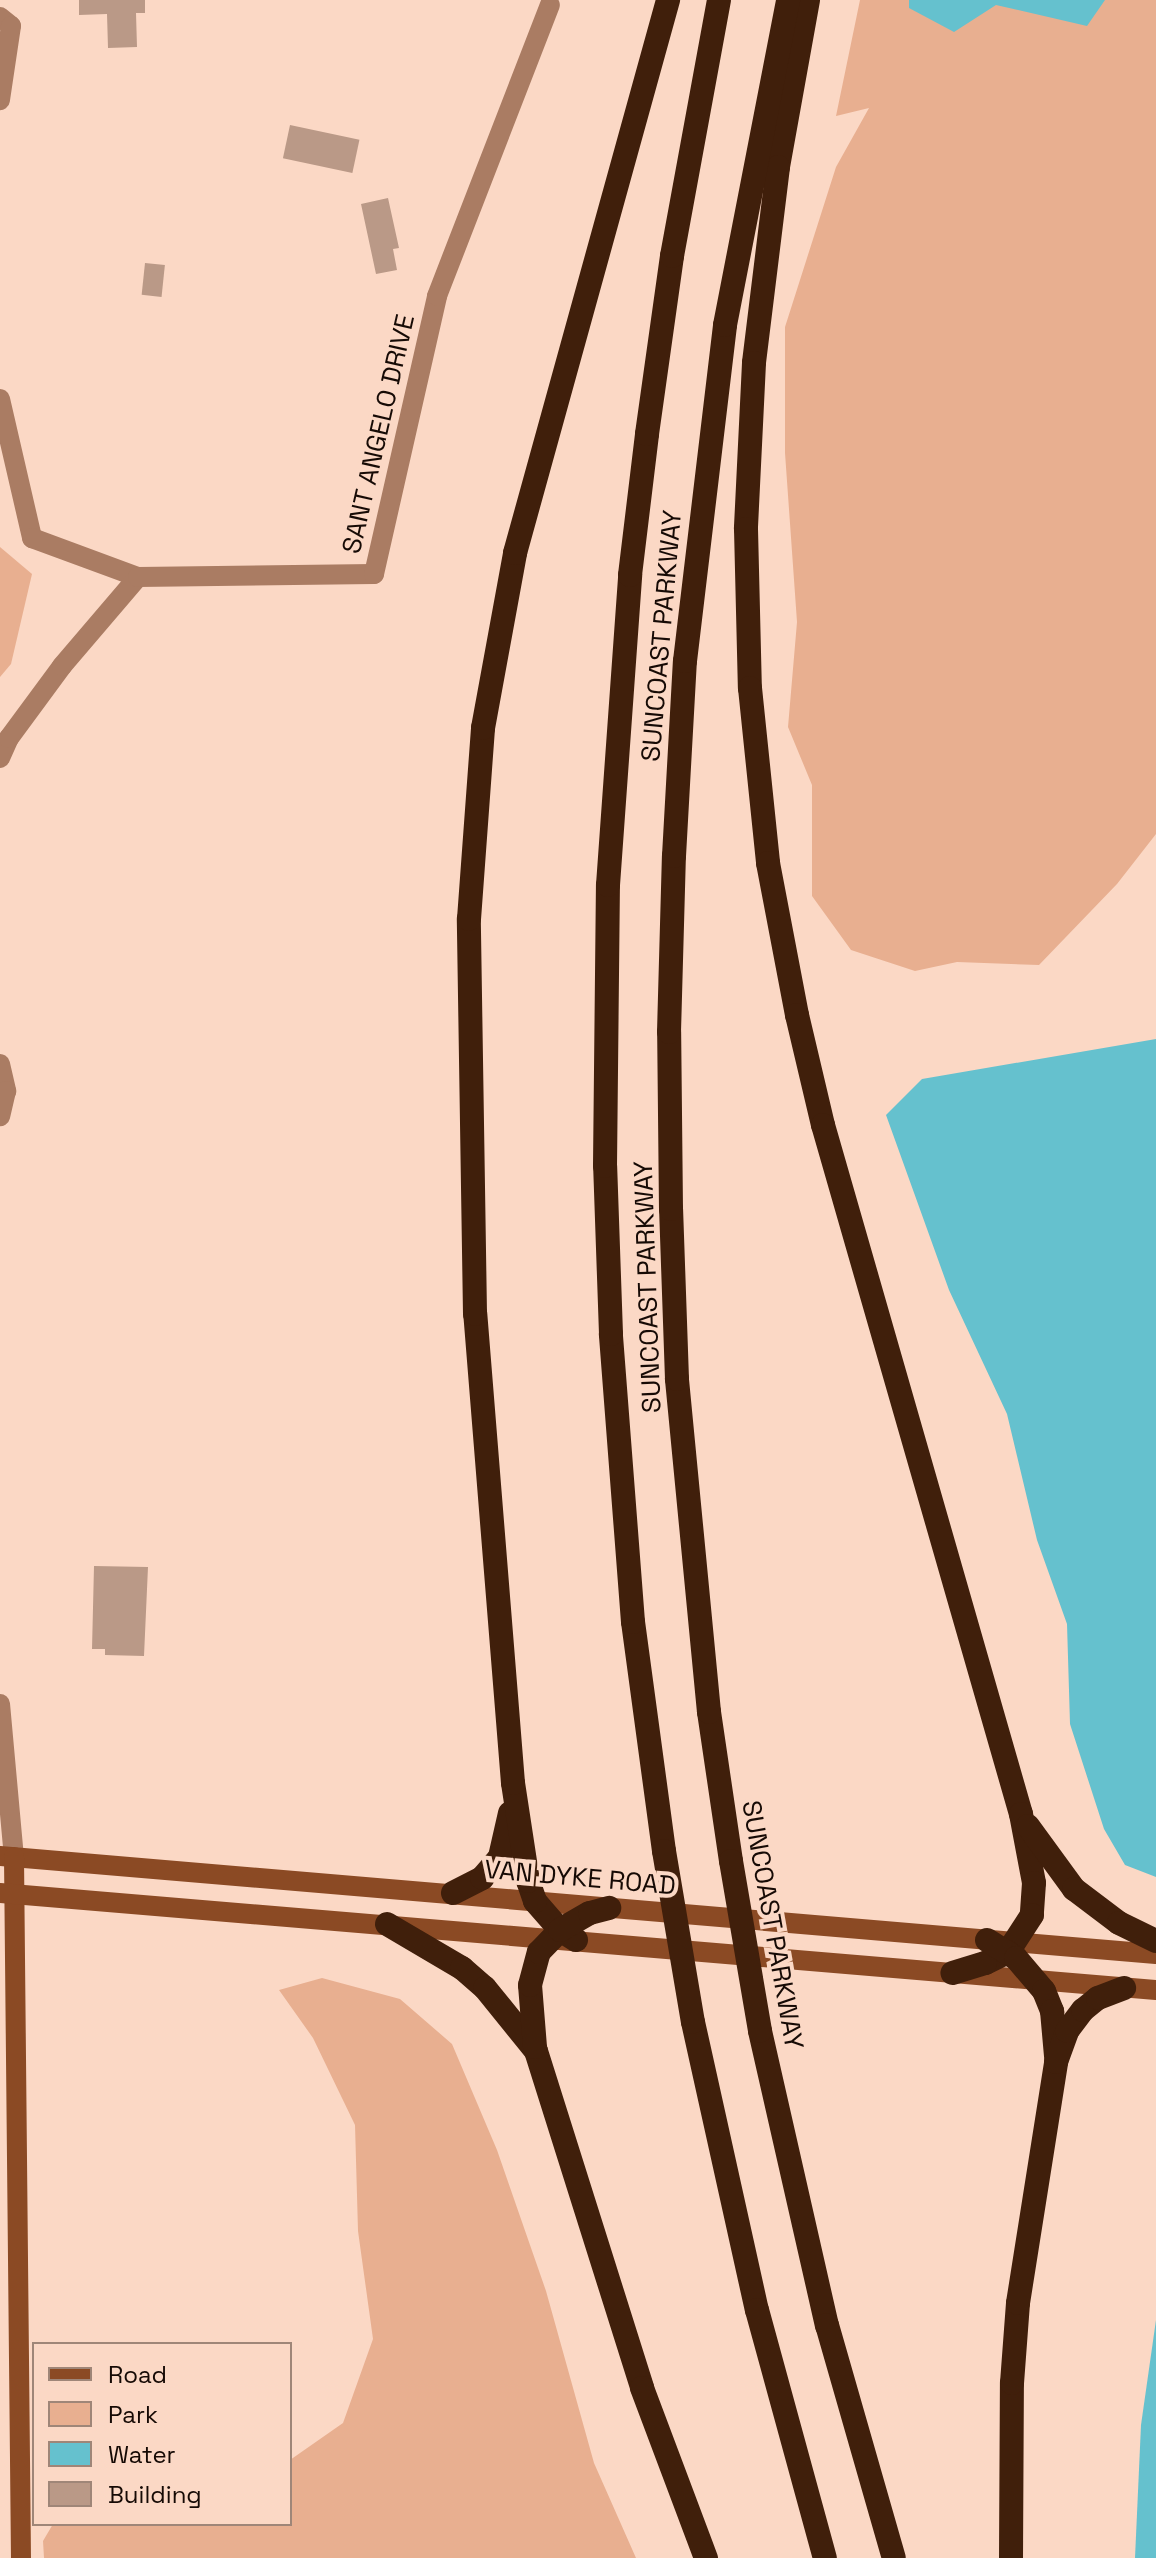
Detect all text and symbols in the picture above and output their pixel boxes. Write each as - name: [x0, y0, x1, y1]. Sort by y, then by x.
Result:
- street label: SANT ANGELO DRIVE: [336, 311, 422, 557]
- street label: SUNCOAST PARKWAY: [635, 509, 689, 763]
- street label: SUNCOAST PARKWAY: [628, 1160, 668, 1414]
- street label: SUNCOAST PARKWAY: [735, 1798, 809, 2052]
- street label: VAN DYKE ROAD: [483, 1854, 677, 1902]
- legend: [32, 2342, 292, 2526]
- text: Road: [108, 2359, 167, 2390]
- text: Park: [108, 2399, 158, 2430]
- text: Water: [108, 2439, 176, 2470]
- text: Building: [108, 2479, 202, 2510]

